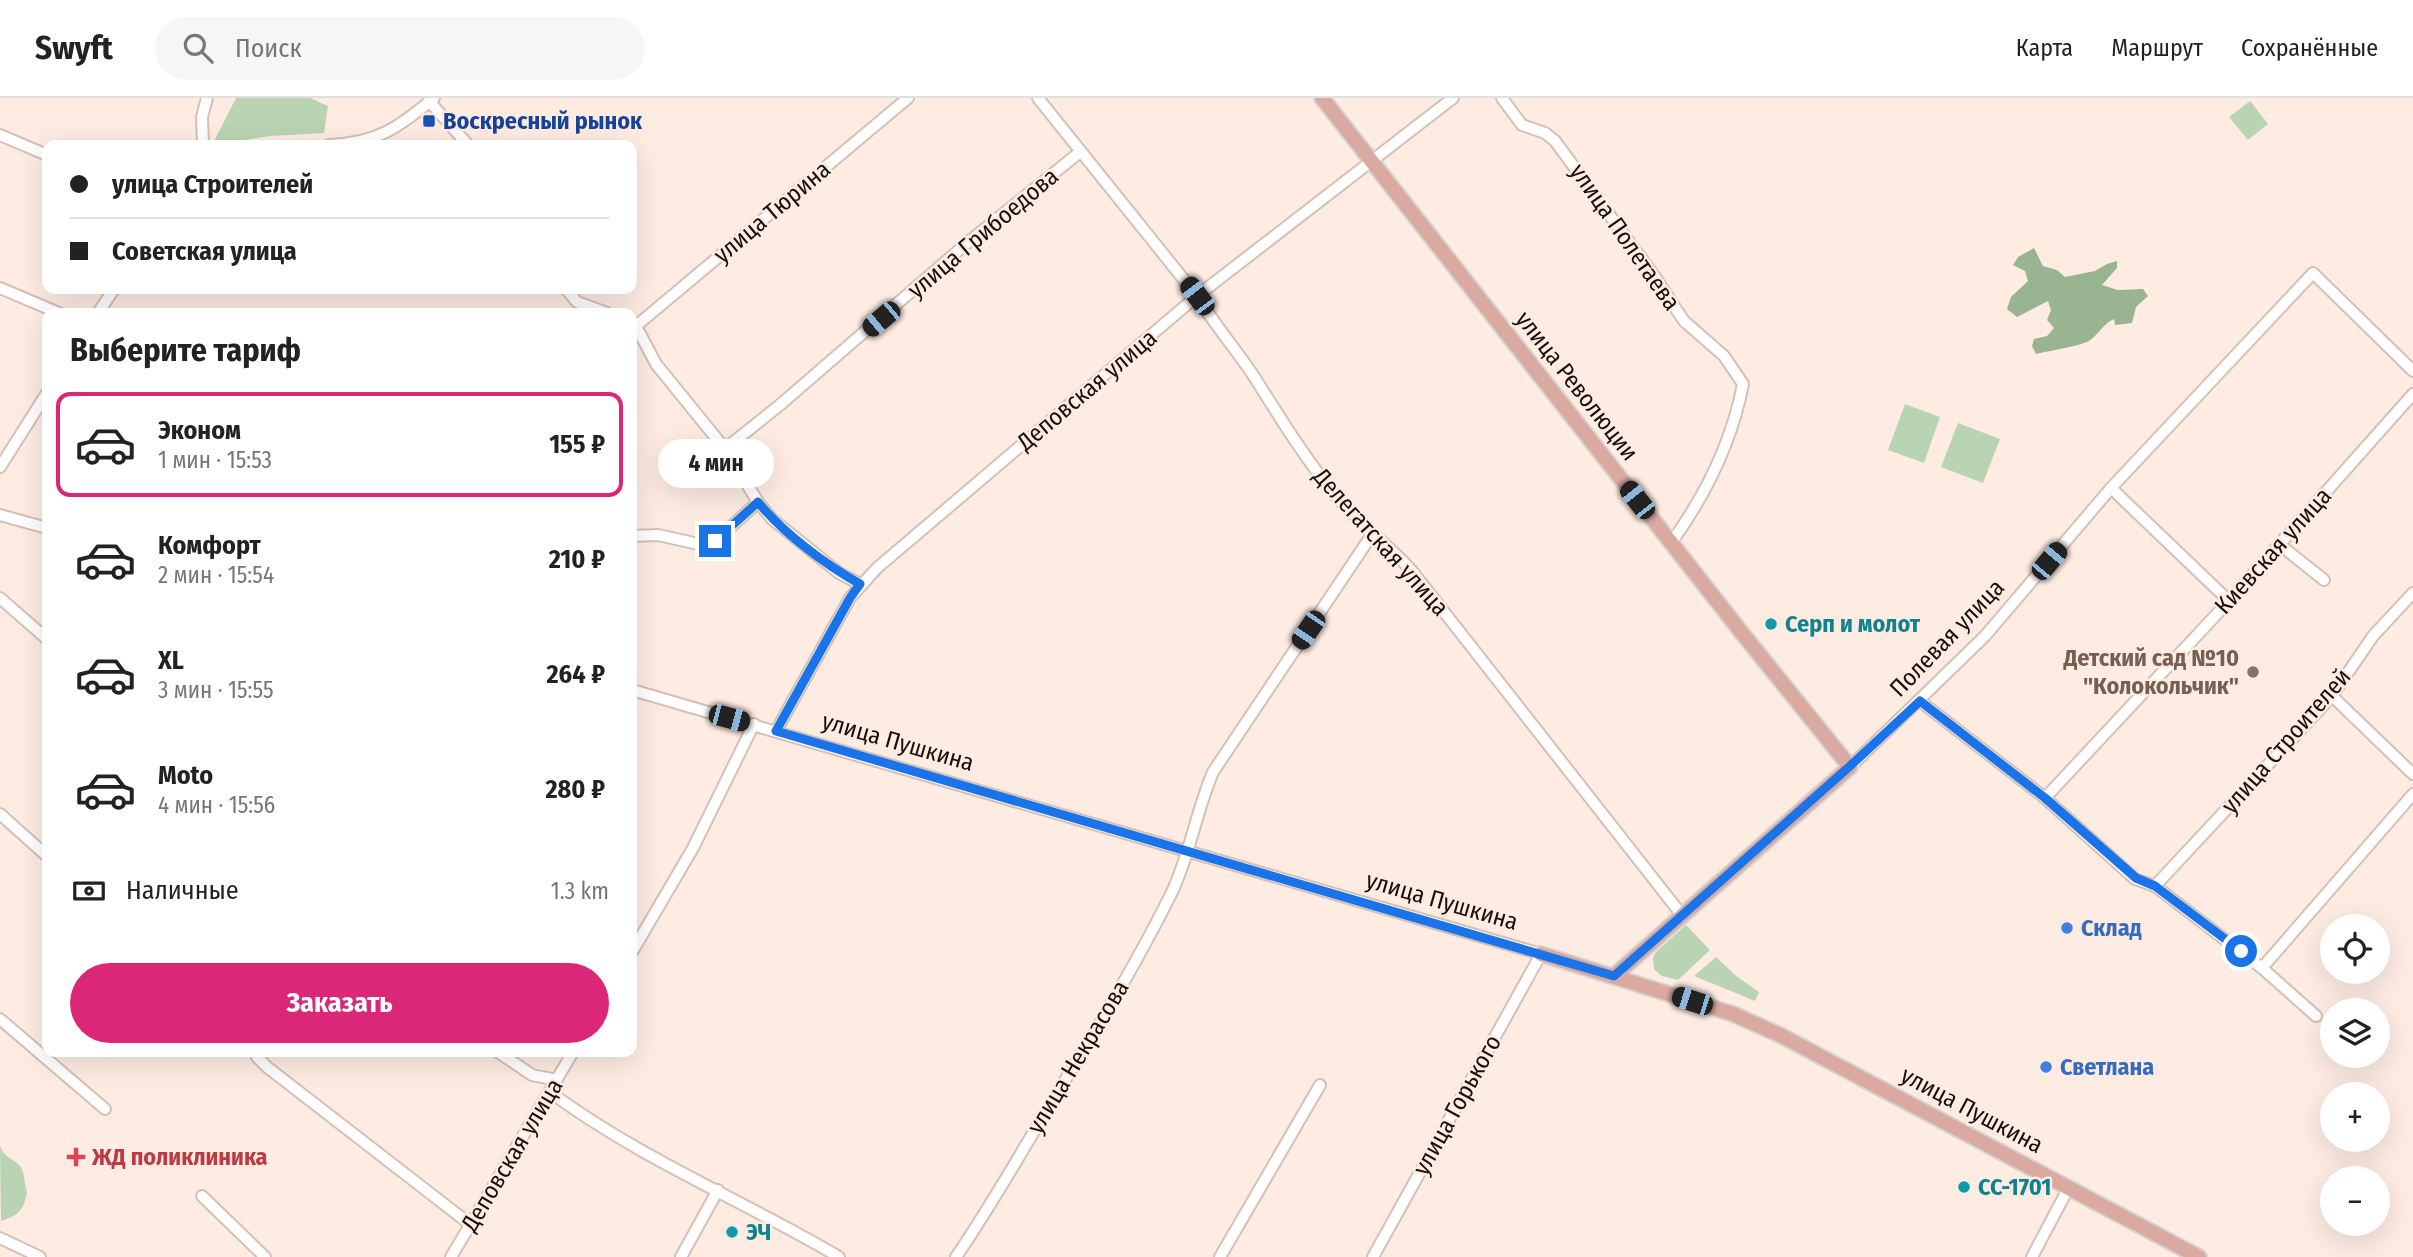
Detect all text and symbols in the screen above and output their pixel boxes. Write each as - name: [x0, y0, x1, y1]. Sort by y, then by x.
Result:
- search box: [155, 17, 645, 80]
- text: Swyft: [35, 28, 113, 68]
- icon: search: [179, 29, 217, 67]
- text: Поиск: [235, 33, 302, 64]
- text: Карта: [2016, 34, 2073, 62]
- text: Маршрут: [2111, 34, 2203, 62]
- text: Сохранённые: [2241, 34, 2378, 62]
- place label: Воскресный рынок: [443, 107, 643, 135]
- marker: Воскресный рынок: [421, 113, 437, 129]
- street label: улица Тюрина: [708, 155, 836, 269]
- street label: улица Полетаева: [1564, 158, 1686, 316]
- street label: улица Грибоедова: [902, 162, 1064, 304]
- text: улица Строителей: [112, 169, 313, 200]
- text: Советская улица: [112, 236, 297, 267]
- car: [1176, 273, 1219, 319]
- car: [859, 297, 904, 341]
- street label: улица Революции: [1510, 306, 1644, 466]
- street label: Деповская улица: [1011, 324, 1162, 457]
- text: Выберите тариф: [70, 331, 301, 369]
- icon: car: [74, 413, 137, 476]
- text: Эконом: [158, 415, 241, 446]
- text: 155 ₽: [549, 429, 605, 460]
- callout: 4 мин: [657, 440, 773, 488]
- text: 1 мин · 15:53: [158, 446, 272, 474]
- text: 4 мин: [688, 449, 744, 477]
- street label: Делегатская улица: [1307, 462, 1454, 621]
- car: [1616, 477, 1659, 523]
- street label: Киевская улица: [2209, 482, 2337, 620]
- route end: [699, 525, 731, 557]
- icon: car: [74, 528, 137, 591]
- text: Комфорт: [158, 530, 261, 561]
- car: [2028, 538, 2071, 584]
- text: 210 ₽: [549, 544, 605, 575]
- text: 2 мин · 15:54: [158, 561, 274, 589]
- street label: Полевая улица: [1884, 573, 2010, 703]
- car: [1288, 607, 1329, 653]
- place label: Серп и молот: [1785, 610, 1921, 638]
- marker: Серп и молот: [1763, 616, 1779, 632]
- icon: car: [74, 643, 137, 706]
- place label: Детский сад №10 "Колокольчик": [2062, 644, 2239, 700]
- text: XL: [158, 645, 184, 676]
- text: 264 ₽: [547, 659, 605, 690]
- street label: улица Строителей: [2216, 663, 2356, 819]
- marker: Детский сад №10 "Колокольчик": [2245, 664, 2261, 680]
- text: 3 мин · 15:55: [158, 676, 274, 704]
- car: [706, 702, 753, 734]
- street label: улица Пушкина: [819, 707, 977, 777]
- icon: car: [74, 758, 137, 821]
- text: Moto: [158, 760, 213, 791]
- text: 280 ₽: [546, 774, 605, 805]
- text: 4 мин · 15:56: [158, 791, 275, 819]
- street label: улица Пушкина: [1363, 866, 1521, 936]
- icon: cash: [70, 872, 108, 910]
- text: Наличные: [126, 875, 239, 906]
- text: 1.3 km: [551, 877, 609, 905]
- place label: Склад: [2081, 914, 2142, 942]
- map controls: [2320, 914, 2390, 1236]
- button: locate: [2320, 914, 2390, 984]
- marker: Склад: [2059, 920, 2075, 936]
- route start: [2225, 935, 2257, 967]
- button: Заказать: [70, 963, 609, 1043]
- street label: улица Некрасова: [1021, 975, 1135, 1139]
- car: [1669, 985, 1716, 1017]
- button: layers: [2320, 998, 2390, 1068]
- street label: улица Горького: [1407, 1030, 1507, 1180]
- place label: Светлана: [2060, 1053, 2154, 1081]
- marker: Светлана: [2038, 1059, 2054, 1075]
- street label: улица Пушкина: [1896, 1061, 2048, 1159]
- street label: Деповская улица: [455, 1074, 569, 1237]
- button: +: [2320, 1082, 2390, 1152]
- place label: ЖД поликлиника: [91, 1143, 268, 1171]
- marker: ЖД поликлиника: [66, 1147, 86, 1167]
- button: −: [2320, 1166, 2390, 1236]
- place label: СС-1701: [1978, 1173, 2051, 1201]
- marker: СС-1701: [1956, 1179, 1972, 1195]
- place label: ЭЧ: [746, 1218, 771, 1246]
- marker: ЭЧ: [724, 1224, 740, 1240]

